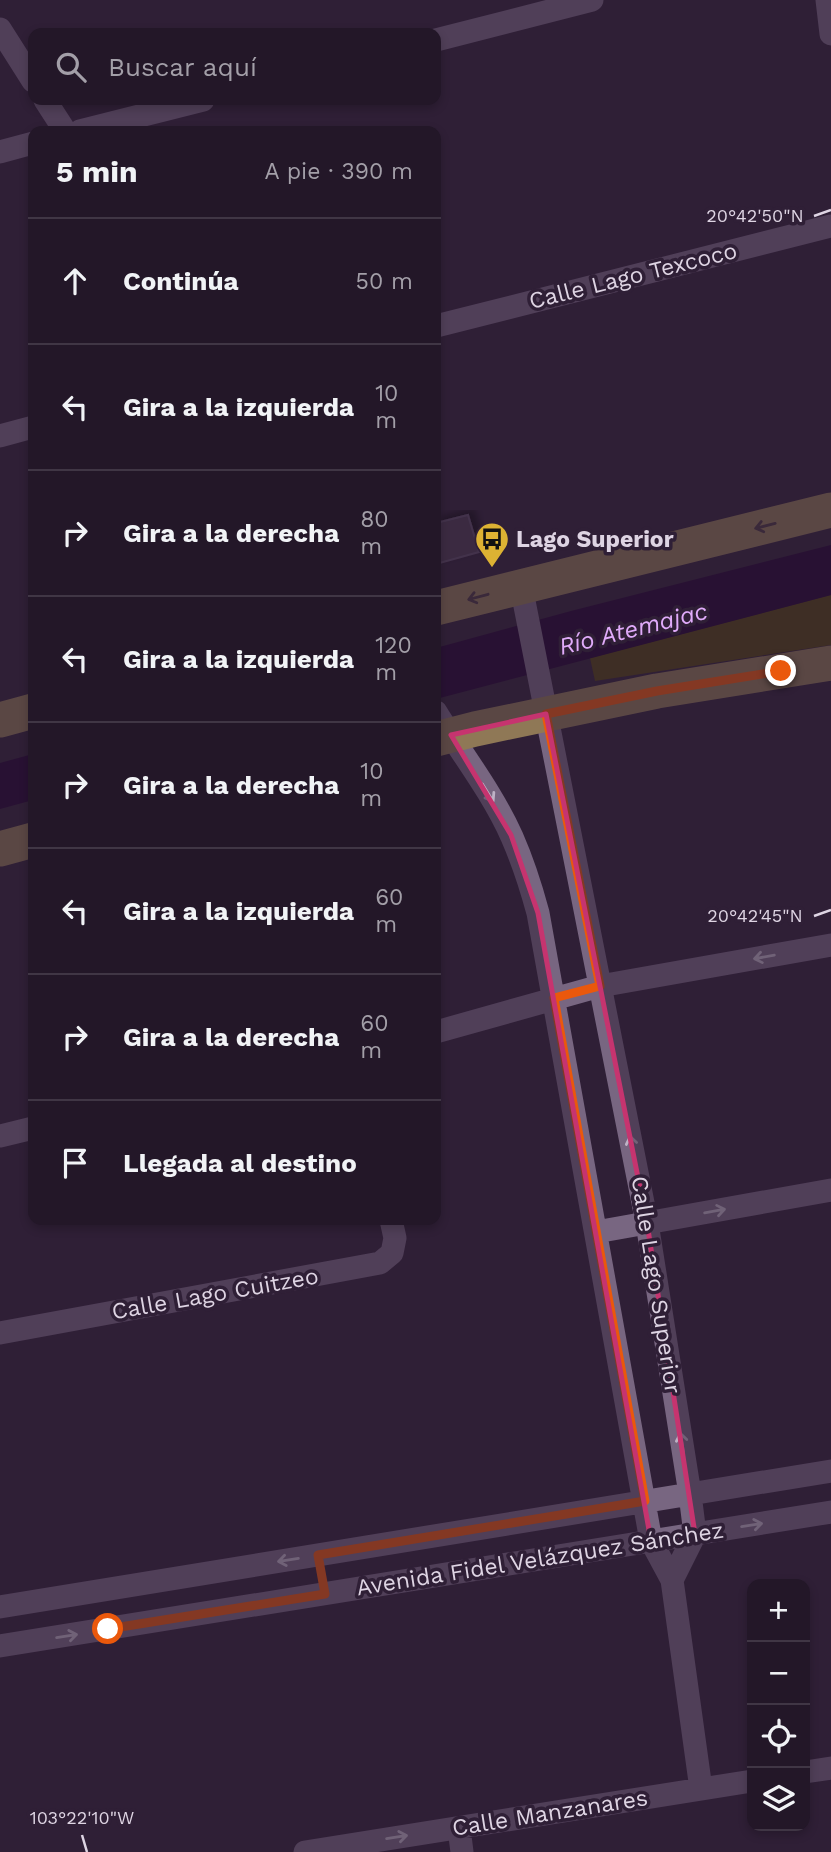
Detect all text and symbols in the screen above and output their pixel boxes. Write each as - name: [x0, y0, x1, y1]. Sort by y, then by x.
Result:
- search box: [28, 28, 441, 105]
- icon: search: [52, 48, 90, 86]
- text: Buscar aquí: [108, 52, 257, 82]
- text: 5 min: [56, 154, 138, 189]
- text: A pie · 390 m: [265, 158, 413, 185]
- text: 20°42'50"N: [706, 205, 804, 226]
- street label: Calle Lago Texcoco: [526, 237, 740, 315]
- icon: ahead: [56, 262, 94, 300]
- text: Continúa: [123, 266, 239, 296]
- text: 50 m: [356, 268, 413, 295]
- text: 10 m: [375, 380, 398, 434]
- icon: left: [56, 388, 94, 426]
- text: Gira a la izquierda: [123, 392, 354, 422]
- text: 80 m: [360, 506, 389, 560]
- icon: right: [56, 514, 94, 552]
- text: Gira a la derecha: [123, 518, 339, 548]
- bus stop icon: Lago Superior: [473, 520, 511, 569]
- one-way arrow: [754, 520, 777, 533]
- place label: Lago Superior: [516, 526, 674, 553]
- one-way arrow: [468, 591, 490, 604]
- water label: Río Atemajac: [556, 597, 710, 661]
- text: 120 m: [375, 632, 412, 686]
- icon: left: [56, 640, 94, 678]
- text: Gira a la izquierda: [123, 644, 354, 674]
- route end: [765, 655, 796, 686]
- text: 10 m: [360, 758, 383, 812]
- icon: right: [56, 766, 94, 804]
- text: Gira a la derecha: [123, 770, 339, 800]
- one-way arrow: [480, 783, 495, 802]
- text: 60 m: [375, 884, 403, 938]
- icon: left: [56, 892, 94, 930]
- text: Gira a la izquierda: [123, 896, 354, 926]
- text: 20°42'45"N: [707, 905, 803, 926]
- one-way arrow: [753, 951, 776, 964]
- text: 60 m: [360, 1010, 389, 1064]
- icon: right: [56, 1018, 94, 1056]
- text: Gira a la derecha: [123, 1022, 339, 1052]
- one-way arrow: [625, 1135, 638, 1158]
- icon: arrive: [56, 1144, 94, 1182]
- text: Llegada al destino: [123, 1148, 357, 1178]
- street label: Calle Lago Superior: [625, 1174, 687, 1396]
- one-way arrow: [703, 1204, 726, 1217]
- street label: Calle Lago Cuitzeo: [109, 1263, 321, 1325]
- one-way arrow: [675, 1432, 688, 1454]
- street label: Avenida Fidel Velázquez Sánchez: [354, 1517, 726, 1601]
- one-way arrow: [740, 1518, 762, 1531]
- one-way arrow: [277, 1554, 299, 1567]
- map controls: [747, 1579, 810, 1831]
- button: +: [747, 1579, 810, 1642]
- route start: [92, 1613, 123, 1644]
- one-way arrow: [55, 1629, 78, 1642]
- button: −: [747, 1642, 810, 1705]
- button: locate: [747, 1705, 810, 1768]
- button: layers: [747, 1768, 810, 1831]
- street label: Calle Manzanares: [450, 1784, 650, 1842]
- text: 103°22'10"W: [30, 1807, 134, 1828]
- one-way arrow: [385, 1830, 408, 1843]

